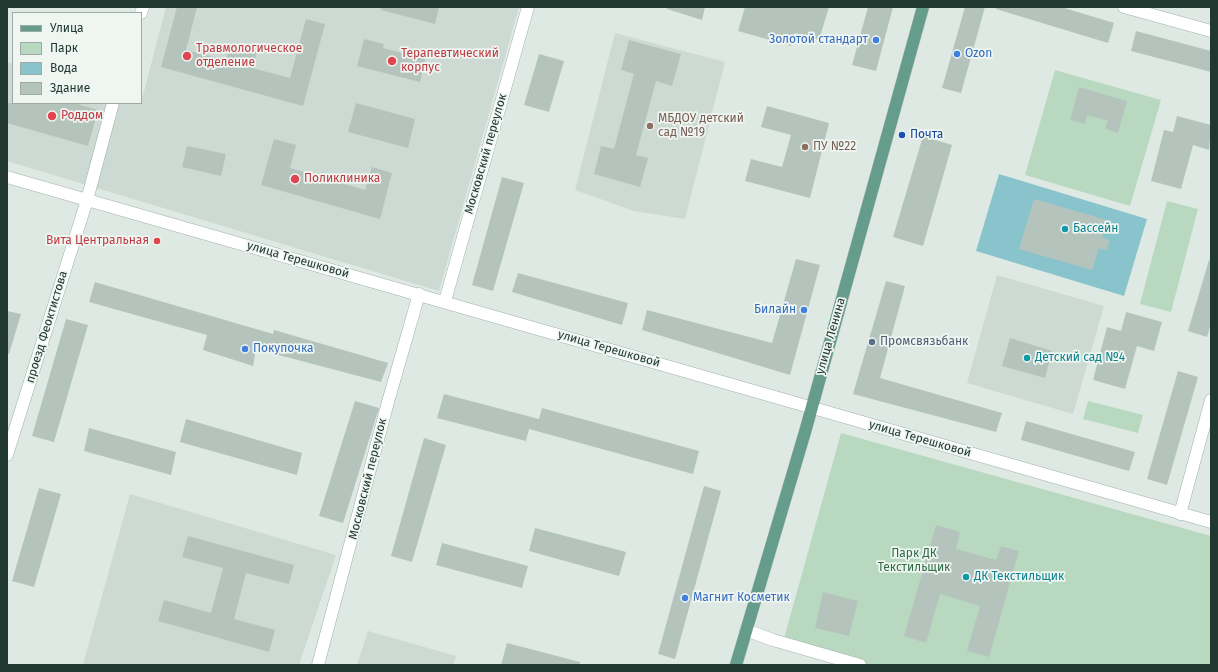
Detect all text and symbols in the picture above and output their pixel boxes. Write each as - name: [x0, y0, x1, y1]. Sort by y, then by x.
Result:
- legend: [12, 12, 142, 104]
- text: Улица: [50, 21, 84, 35]
- place label: Золотой стандарт: [769, 33, 868, 47]
- marker: Золотой стандарт: [871, 35, 881, 45]
- text: Парк: [50, 41, 78, 55]
- place label: Травмологическое отделение: [196, 42, 302, 70]
- place label: Терапевтический корпус: [401, 47, 499, 75]
- place label: Ozon: [965, 47, 992, 61]
- marker: Ozon: [952, 49, 962, 59]
- marker: Травмологическое отделение: [181, 50, 193, 62]
- marker: Терапевтический корпус: [386, 55, 398, 67]
- text: Вода: [50, 61, 77, 75]
- text: Здание: [50, 81, 90, 95]
- street label: Московский переулок: [462, 92, 510, 216]
- place label: Роддом: [61, 109, 103, 123]
- marker: Роддом: [46, 110, 58, 122]
- place label: МБДОУ детский сад №19: [658, 112, 744, 140]
- marker: МБДОУ детский сад №19: [645, 121, 655, 131]
- place label: Почта: [910, 128, 943, 142]
- marker: Почта: [897, 130, 907, 140]
- place label: ПУ №22: [813, 140, 856, 154]
- marker: ПУ №22: [800, 142, 810, 152]
- place label: Поликлиника: [304, 172, 380, 186]
- marker: Поликлиника: [289, 173, 301, 185]
- place label: Бассейн: [1073, 222, 1118, 236]
- marker: Бассейн: [1060, 224, 1070, 234]
- place label: Вита Центральная: [46, 234, 149, 248]
- marker: Вита Центральная: [152, 236, 162, 246]
- street label: улица Терешковой: [245, 238, 351, 282]
- street label: проезд Феоктистова: [23, 269, 71, 385]
- street label: улица Ленина: [813, 296, 849, 376]
- place label: Билайн: [754, 303, 796, 317]
- marker: Билайн: [799, 305, 809, 315]
- street label: улица Терешковой: [556, 327, 662, 371]
- place label: Промсвязьбанк: [880, 335, 968, 349]
- marker: Промсвязьбанк: [867, 337, 877, 347]
- place label: Покупочка: [253, 342, 314, 356]
- marker: Покупочка: [240, 344, 250, 354]
- place label: Детский сад №4: [1035, 351, 1125, 365]
- marker: Детский сад №4: [1022, 353, 1032, 363]
- street label: Московский переулок: [346, 417, 390, 541]
- street label: улица Терешковой: [867, 417, 973, 461]
- park label: Парк ДК Текстильщик: [878, 547, 950, 575]
- place label: ДК Текстильщик: [974, 570, 1064, 584]
- marker: ДК Текстильщик: [961, 572, 971, 582]
- place label: Магнит Косметик: [693, 591, 790, 605]
- marker: Магнит Косметик: [680, 593, 690, 603]

